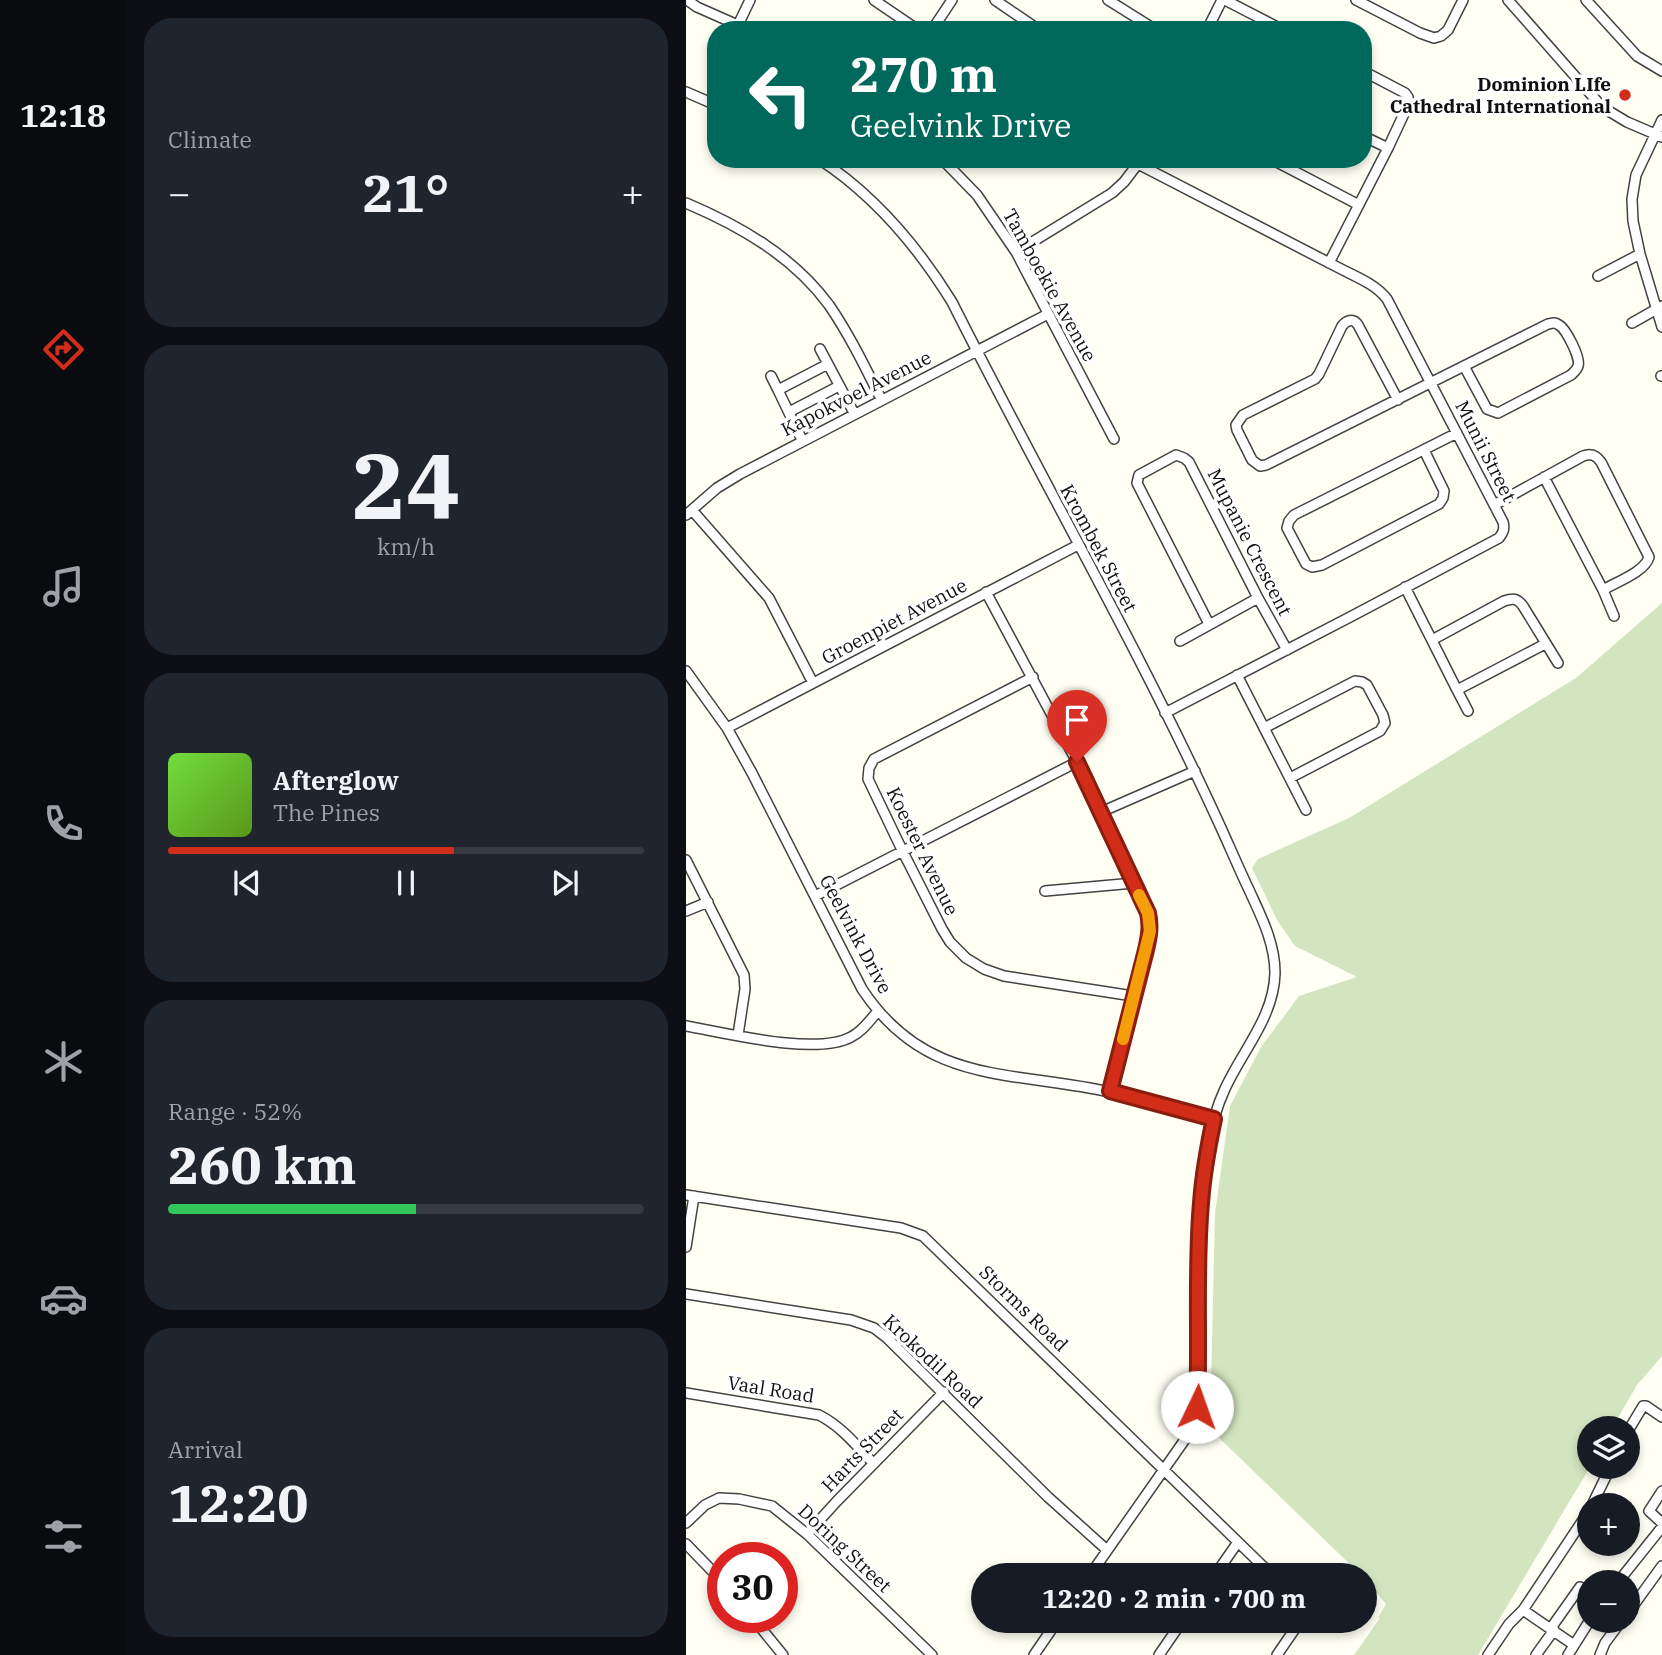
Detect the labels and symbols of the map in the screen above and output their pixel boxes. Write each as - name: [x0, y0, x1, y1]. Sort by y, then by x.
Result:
- place label: Dominion LIfe Cathedral International: [1390, 72, 1611, 118]
- marker: Dominion LIfe Cathedral International: [1617, 87, 1633, 103]
- street label: Tamboekie Avenue: [998, 204, 1102, 366]
- street label: Kapokvoel Avenue: [777, 345, 935, 441]
- street label: Munii Street: [1450, 396, 1522, 506]
- street label: Mupanie Crescent: [1203, 464, 1298, 620]
- street label: Krombek Street: [1055, 480, 1143, 616]
- street label: Groenpiet Avenue: [817, 573, 971, 669]
- pin: [1047, 690, 1107, 762]
- street label: Koester Avenue: [882, 783, 964, 919]
- street label: Geelvink Drive: [815, 870, 897, 998]
- street label: Storms Road: [975, 1260, 1073, 1356]
- street label: Krokodil Road: [878, 1309, 988, 1413]
- street label: Vaal Road: [726, 1370, 816, 1408]
- position arrow: [1160, 1370, 1234, 1444]
- street label: Harts Street: [816, 1403, 908, 1497]
- street label: Doring Street: [793, 1499, 897, 1597]
- speed limit sign: 30: [707, 1542, 798, 1633]

